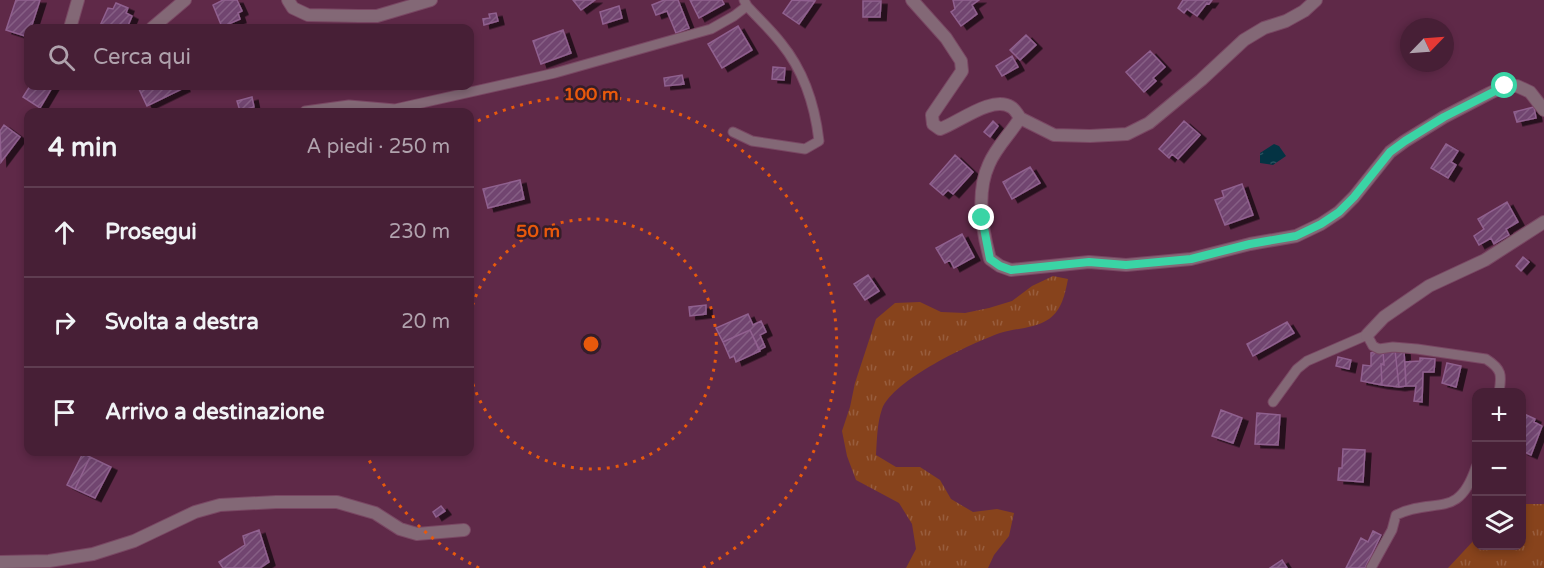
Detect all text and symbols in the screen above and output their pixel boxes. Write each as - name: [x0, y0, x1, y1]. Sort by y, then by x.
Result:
- north arrow: [1400, 18, 1454, 72]
- search box: [24, 24, 474, 90]
- icon: search: [45, 41, 78, 74]
- text: Cerca qui: [93, 44, 191, 70]
- route start: [1491, 72, 1517, 98]
- text: 100 m: [563, 83, 619, 105]
- text: 4 min: [48, 132, 117, 163]
- text: A piedi · 250 m: [307, 135, 450, 159]
- route end: [968, 204, 994, 230]
- icon: ahead: [48, 216, 81, 249]
- text: Prosegui: [105, 219, 197, 245]
- text: 230 m: [389, 220, 450, 244]
- text: 50 m: [516, 220, 560, 242]
- icon: right: [48, 306, 81, 339]
- text: Svolta a destra: [105, 309, 259, 335]
- text: 20 m: [401, 310, 450, 334]
- centre of rings: [581, 334, 601, 354]
- map controls: [1472, 388, 1526, 550]
- button: +: [1472, 388, 1526, 442]
- icon: arrive: [48, 396, 81, 429]
- text: Arrivo a destinazione: [105, 399, 324, 425]
- button: −: [1472, 442, 1526, 496]
- button: layers: [1472, 496, 1526, 550]

